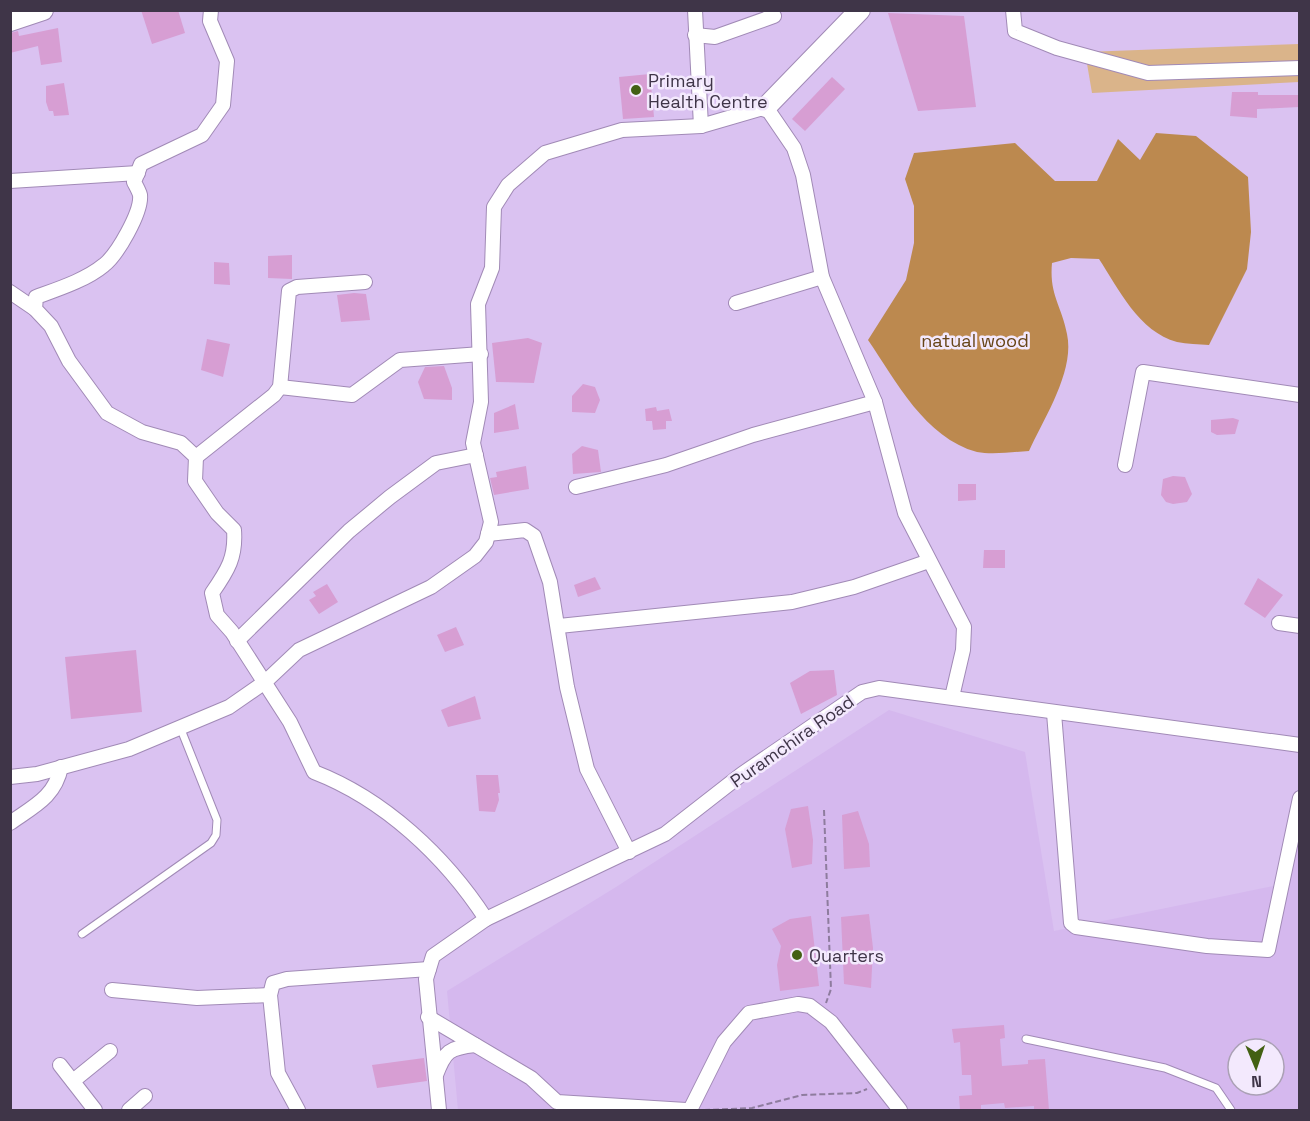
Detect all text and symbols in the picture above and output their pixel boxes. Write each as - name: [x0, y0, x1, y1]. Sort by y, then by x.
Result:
- place label: Primary Health Centre: [648, 69, 768, 113]
- marker: Primary Health Centre: [629, 83, 643, 97]
- park label: natual wood: [921, 329, 1029, 352]
- street label: Puramchira Road: [726, 690, 858, 792]
- place label: Quarters: [809, 944, 884, 967]
- marker: Quarters: [790, 948, 804, 962]
- north arrow: [1226, 1037, 1286, 1097]
- text: N: [1251, 1071, 1262, 1092]

